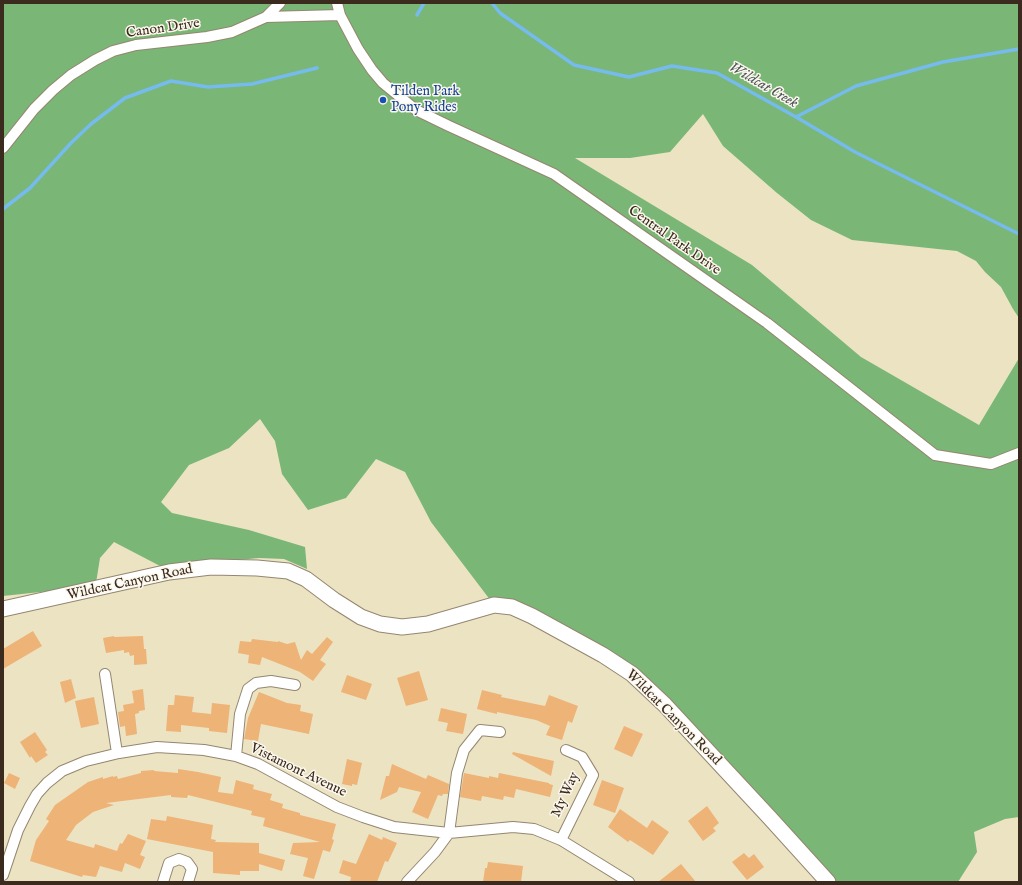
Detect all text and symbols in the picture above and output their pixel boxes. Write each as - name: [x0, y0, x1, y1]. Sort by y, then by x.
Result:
- street label: Canon Drive: [125, 16, 201, 42]
- water label: Wildcat Creek: [725, 59, 801, 113]
- place label: Tilden Park Pony Rides: [391, 84, 460, 116]
- marker: Tilden Park Pony Rides: [378, 95, 388, 105]
- street label: Central Park Drive: [625, 203, 723, 279]
- street label: Wildcat Canyon Road: [66, 561, 194, 605]
- street label: Wildcat Canyon Road: [622, 667, 724, 769]
- street label: Vistamont Avenue: [247, 740, 349, 802]
- street label: My Way: [548, 770, 584, 820]

